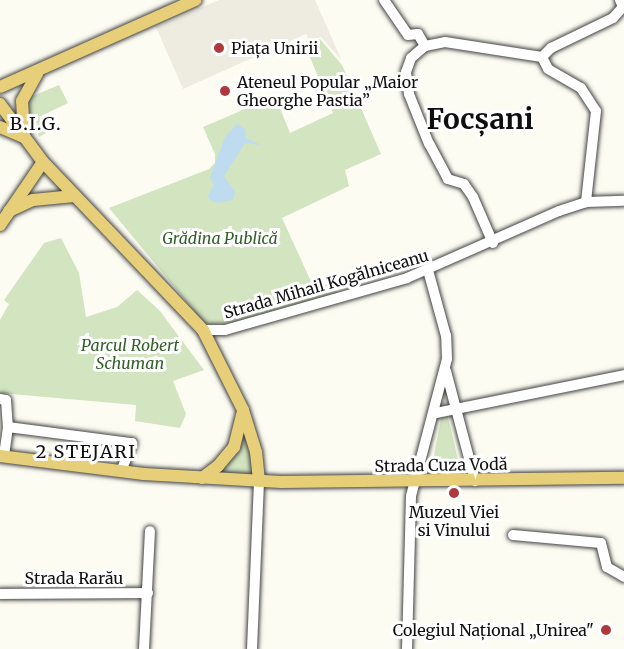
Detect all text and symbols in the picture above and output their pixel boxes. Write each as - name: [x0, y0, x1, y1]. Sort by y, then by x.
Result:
- place label: Piața Unirii: [231, 38, 318, 58]
- marker: Piața Unirii: [212, 41, 226, 55]
- place label: Ateneul Popular „Maior Gheorghe Pastia”: [237, 72, 418, 110]
- marker: Ateneul Popular „Maior Gheorghe Pastia”: [218, 84, 232, 98]
- district label: Focșani: [426, 102, 534, 136]
- district label: B.I.G.: [10, 113, 62, 135]
- park label: Grădina Publică: [162, 228, 278, 248]
- street label: Strada Mihail Kogălniceanu: [221, 245, 431, 323]
- park label: Parcul Robert Schuman: [81, 335, 179, 373]
- district label: 2 STEJARI: [36, 441, 136, 463]
- street label: Strada Cuza Vodă: [374, 454, 508, 476]
- marker: Muzeul Viei si Vinului: [447, 486, 461, 500]
- place label: Muzeul Viei si Vinului: [409, 502, 499, 540]
- street label: Strada Rarău: [25, 568, 123, 588]
- place label: Colegiul Național „Unirea": [393, 620, 594, 640]
- marker: Colegiul Național „Unirea": [599, 623, 613, 637]

